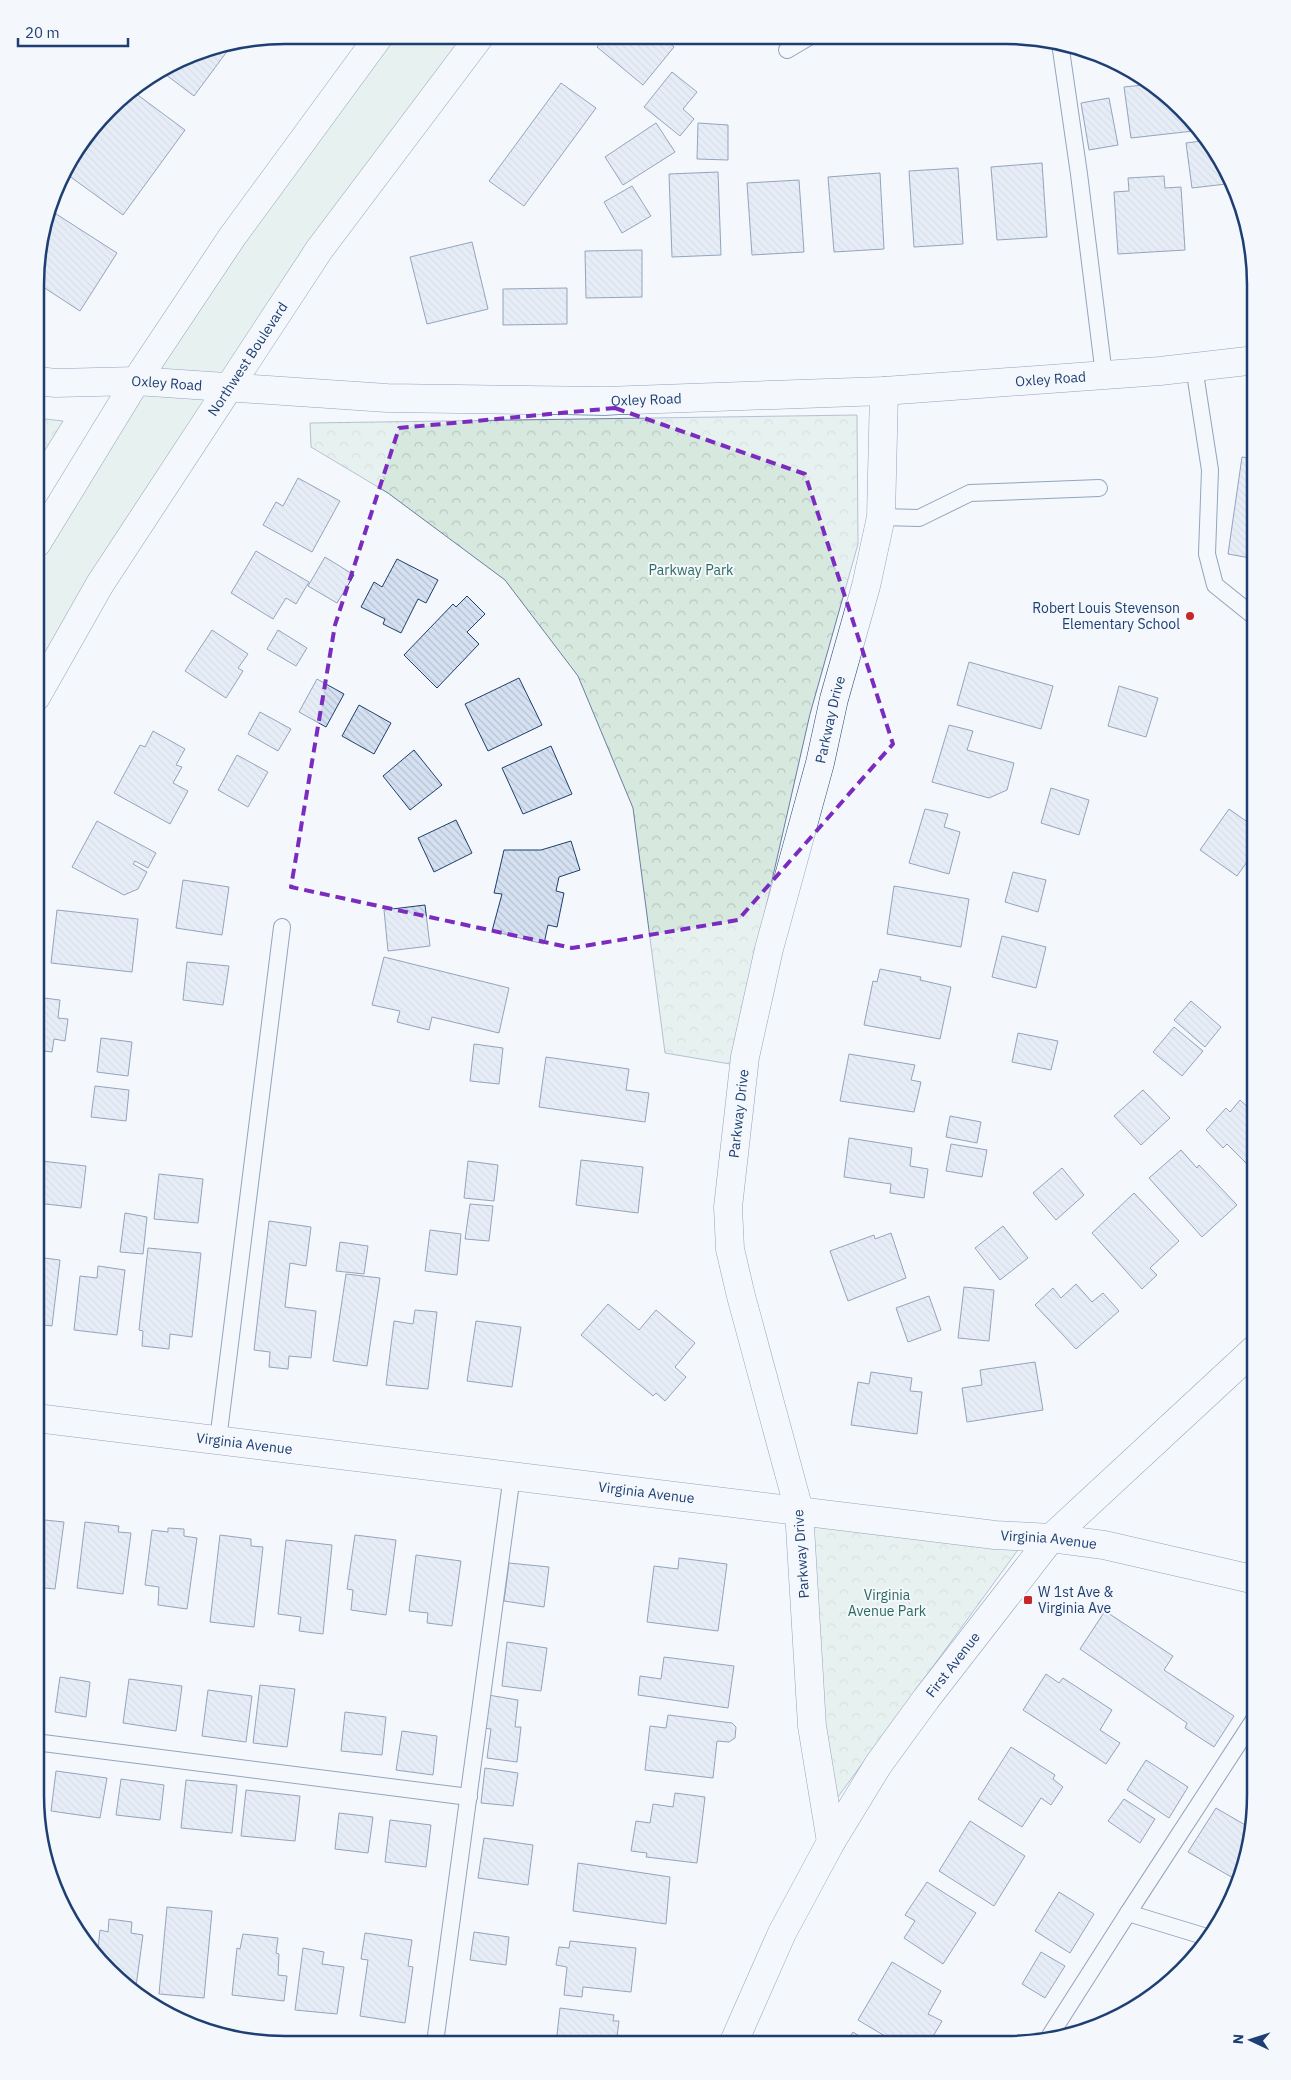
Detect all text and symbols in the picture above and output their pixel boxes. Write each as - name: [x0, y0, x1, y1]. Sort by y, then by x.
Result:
- scale bar: [18, 15, 128, 47]
- text: 20 m: [25, 23, 60, 42]
- street label: Northwest Boulevard: [204, 298, 292, 419]
- street label: Oxley Road: [1015, 367, 1087, 390]
- street label: Oxley Road: [131, 372, 203, 394]
- street label: Oxley Road: [610, 389, 682, 410]
- park label: Parkway Park: [649, 561, 734, 579]
- place label: Robert Louis Stevenson Elementary School: [1032, 599, 1180, 633]
- marker: Robert Louis Stevenson Elementary School: [1184, 610, 1196, 622]
- street label: Parkway Drive: [811, 673, 849, 765]
- street label: Parkway Drive: [725, 1068, 753, 1159]
- street label: Virginia Avenue: [195, 1429, 294, 1458]
- street label: Virginia Avenue: [597, 1478, 696, 1507]
- street label: Parkway Drive: [789, 1509, 813, 1599]
- street label: Virginia Avenue: [1000, 1526, 1098, 1553]
- place label: W 1st Ave & Virginia Ave: [1038, 1583, 1114, 1617]
- park label: Virginia Avenue Park: [848, 1586, 927, 1620]
- marker: W 1st Ave & Virginia Ave: [1022, 1594, 1034, 1606]
- street label: First Avenue: [922, 1628, 984, 1701]
- north arrow: [1226, 2015, 1276, 2065]
- text: N: [1229, 2033, 1247, 2045]

